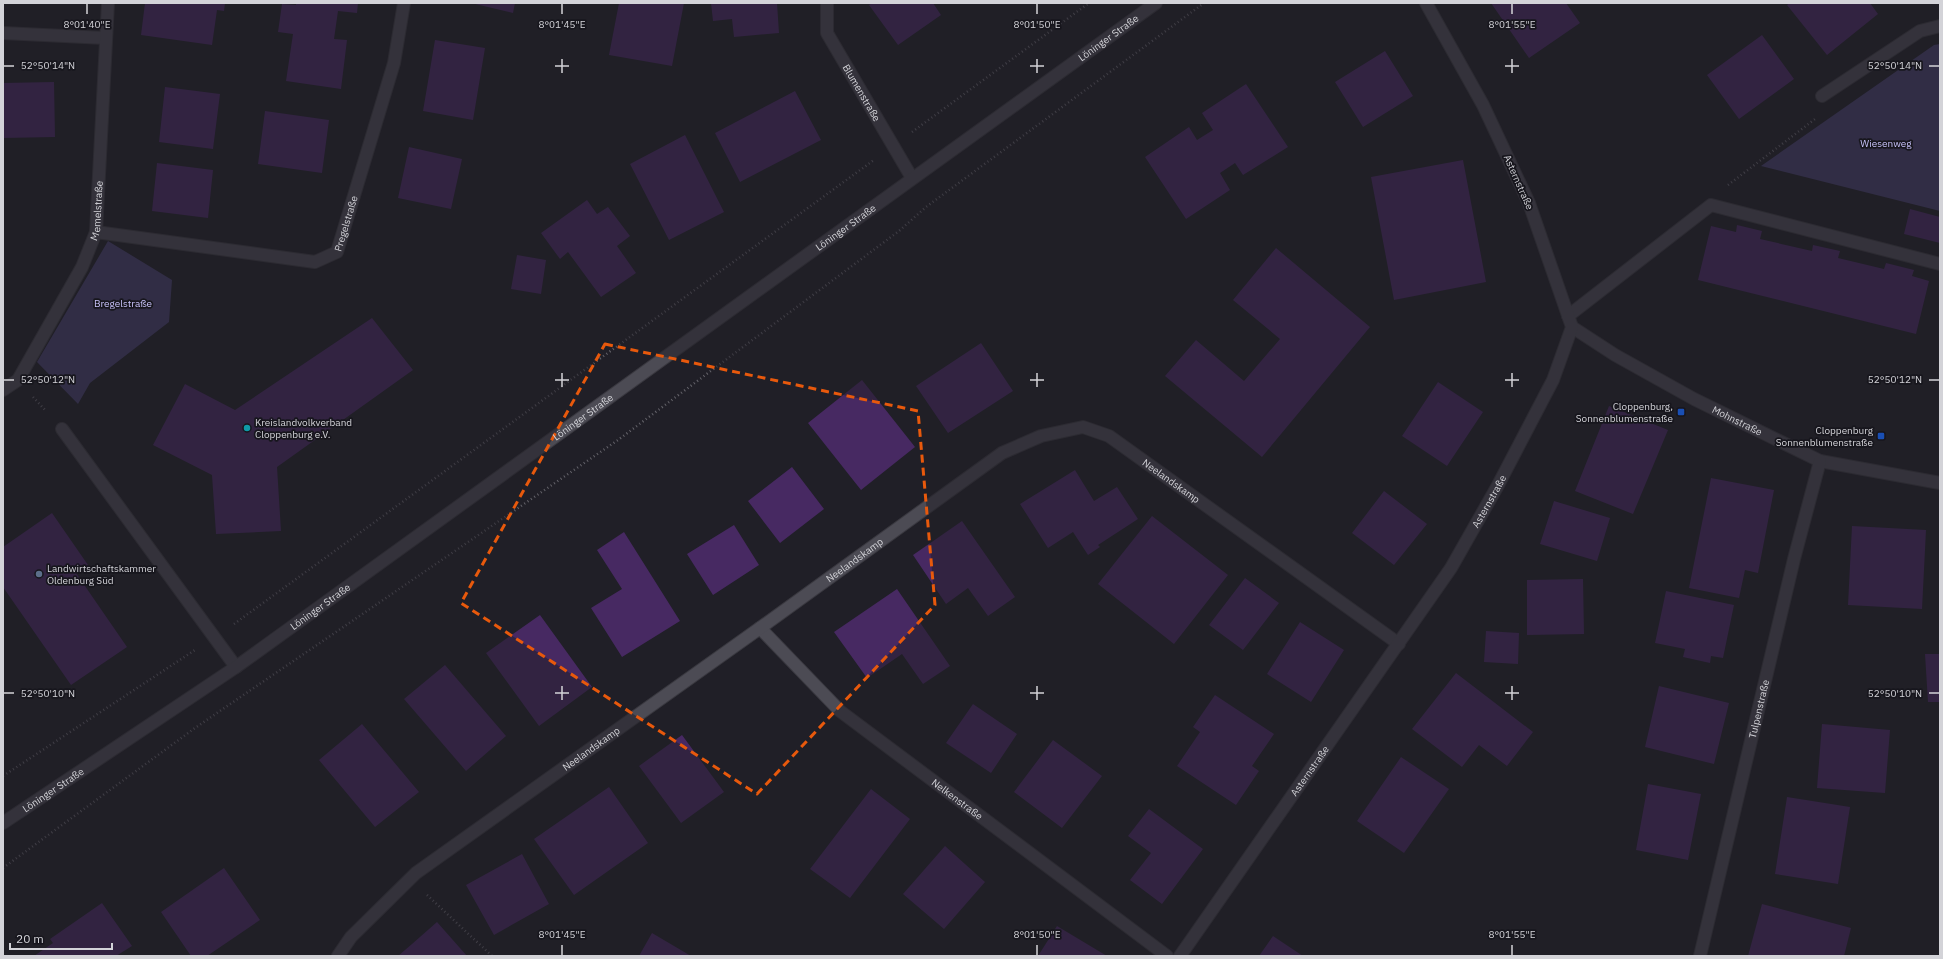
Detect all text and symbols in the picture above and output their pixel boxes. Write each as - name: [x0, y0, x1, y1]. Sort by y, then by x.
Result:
- street label: Löninger Straße: [1076, 11, 1142, 64]
- text: 8°01'40"E: [63, 18, 111, 31]
- text: 8°01'45"E: [538, 18, 586, 31]
- text: 8°01'50"E: [1013, 18, 1061, 31]
- text: 8°01'55"E: [1488, 18, 1536, 31]
- text: 52°50'14"N: [21, 59, 75, 72]
- text: 52°50'14"N: [1868, 59, 1922, 72]
- street label: Blumenstraße: [840, 62, 884, 124]
- park label: Wiesenweg: [1860, 137, 1912, 150]
- street label: Asternstraße: [1501, 153, 1537, 212]
- street label: Memelstraße: [87, 180, 106, 242]
- street label: Pregelstraße: [332, 194, 361, 253]
- street label: Löninger Straße: [813, 201, 879, 254]
- park label: Bregelstraße: [94, 297, 153, 310]
- text: 52°50'12"N: [21, 373, 75, 386]
- text: 52°50'12"N: [1868, 373, 1922, 386]
- street label: Löninger Straße: [550, 391, 616, 443]
- place label: Cloppenburg, Sonnenblumenstraße: [1576, 400, 1674, 425]
- street label: Mohnstraße: [1710, 403, 1765, 439]
- marker: Cloppenburg, Sonnenblumenstraße: [1676, 407, 1686, 417]
- place label: Kreislandvolkverband Cloppenburg e.V.: [255, 416, 352, 441]
- marker: Kreislandvolkverband Cloppenburg e.V.: [242, 423, 252, 433]
- place label: Cloppenburg Sonnenblumenstraße: [1776, 424, 1874, 449]
- marker: Cloppenburg Sonnenblumenstraße: [1876, 431, 1886, 441]
- street label: Neelandskamp: [1140, 456, 1203, 506]
- street label: Asternstraße: [1469, 472, 1509, 530]
- street label: Neelandskamp: [823, 535, 886, 585]
- place label: Landwirtschaftskammer Oldenburg Süd: [47, 562, 156, 587]
- marker: Landwirtschaftskammer Oldenburg Süd: [34, 569, 44, 579]
- street label: Löninger Straße: [288, 580, 353, 633]
- street label: Tulpenstraße: [1746, 678, 1772, 740]
- text: 52°50'10"N: [21, 687, 75, 700]
- text: 52°50'10"N: [1868, 687, 1922, 700]
- street label: Neelandskamp: [560, 724, 623, 774]
- street label: Asternstraße: [1288, 743, 1332, 799]
- street label: Löninger Straße: [20, 764, 87, 815]
- street label: Nelkenstraße: [929, 776, 986, 823]
- scale bar: [10, 925, 112, 951]
- text: 8°01'45"E: [538, 928, 586, 941]
- text: 8°01'50"E: [1013, 928, 1061, 941]
- text: 8°01'55"E: [1488, 928, 1536, 941]
- text: 20 m: [16, 931, 44, 946]

